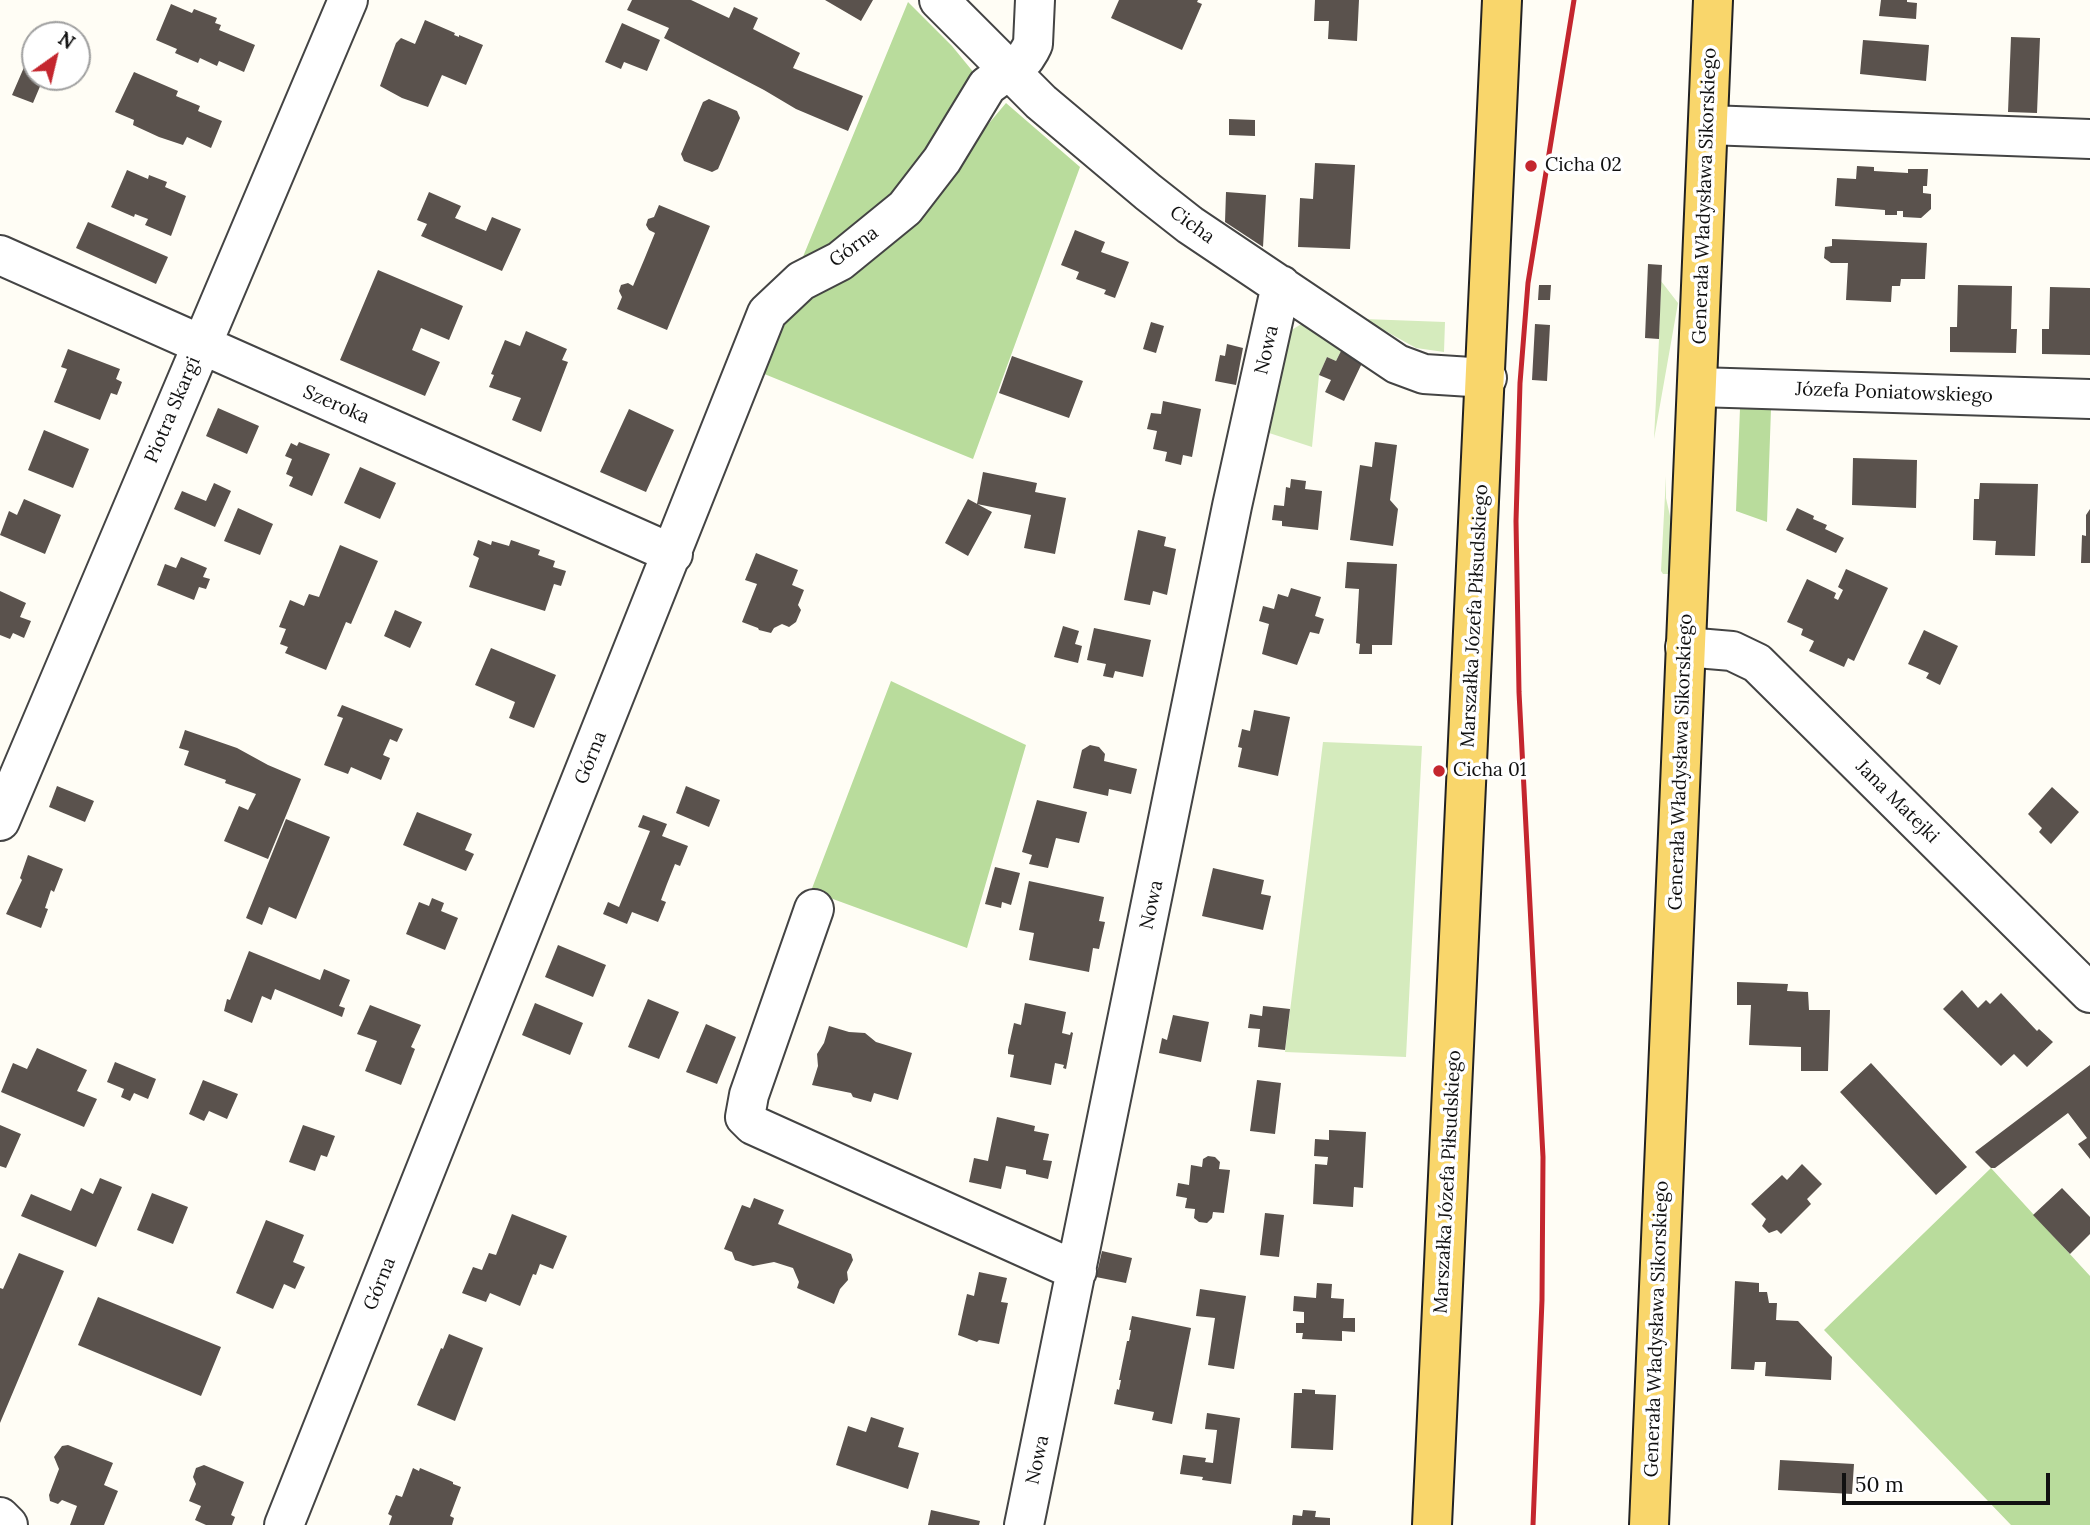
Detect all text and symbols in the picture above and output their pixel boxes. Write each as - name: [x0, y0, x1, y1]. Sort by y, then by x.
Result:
- north arrow: [21, 21, 91, 91]
- text: N: [54, 26, 79, 54]
- street label: Generała Władysława Sikorskiego: [1688, 47, 1722, 345]
- place label: Cicha 02: [1545, 155, 1622, 177]
- marker: Cicha 02: [1523, 158, 1539, 174]
- street label: Cicha: [1165, 201, 1219, 249]
- street label: Górna: [825, 222, 883, 272]
- street label: Nowa: [1250, 323, 1284, 377]
- street label: Piotra Skargi: [140, 353, 206, 467]
- street label: Józefa Poniatowskiego: [1795, 378, 1993, 408]
- street label: Szeroka: [299, 381, 373, 429]
- street label: Marszałka Józefa Piłsudskiego: [1457, 484, 1493, 748]
- street label: Generała Władysława Sikorskiego: [1664, 613, 1698, 911]
- street label: Górna: [570, 728, 612, 788]
- street label: Jana Matejki: [1851, 756, 1943, 848]
- place label: Cicha 01: [1453, 760, 1527, 782]
- marker: Cicha 01: [1431, 763, 1447, 779]
- street label: Nowa: [1136, 878, 1168, 932]
- street label: Marszałka Józefa Piłsudskiego: [1430, 1050, 1466, 1314]
- street label: Generała Władysława Sikorskiego: [1640, 1180, 1674, 1478]
- street label: Górna: [359, 1254, 401, 1314]
- street label: Nowa: [1022, 1433, 1054, 1487]
- scale bar: [1845, 1458, 2053, 1502]
- text: 50 m: [1855, 1471, 1904, 1498]

